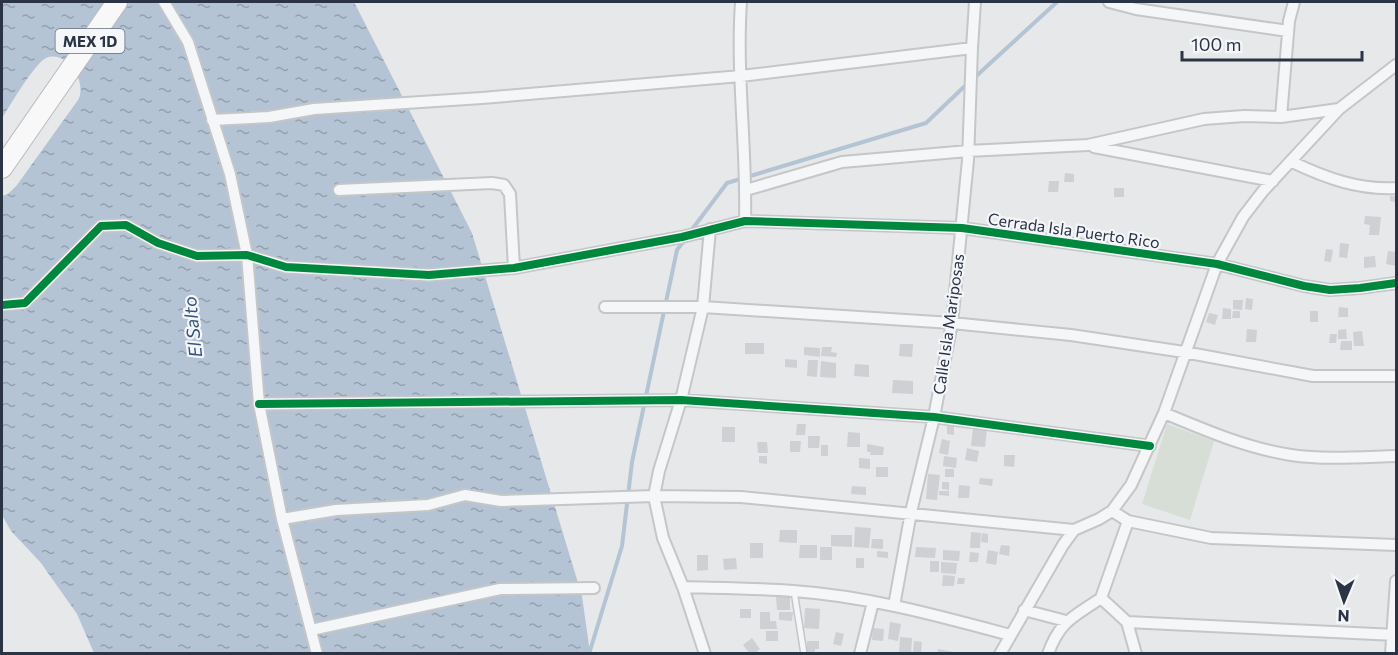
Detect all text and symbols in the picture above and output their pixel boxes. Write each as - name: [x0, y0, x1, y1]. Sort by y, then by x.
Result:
- scale bar: [1182, 24, 1362, 62]
- road number: MEX 1D: [56, 29, 124, 53]
- text: 100 m: [1191, 33, 1241, 55]
- street label: Cerrada Isla Puerto Rico: [987, 209, 1161, 251]
- street label: Calle Isla Mariposas: [929, 252, 967, 396]
- water label: El Salto: [178, 295, 206, 359]
- north arrow: [1314, 571, 1374, 631]
- text: N: [1337, 607, 1350, 626]

